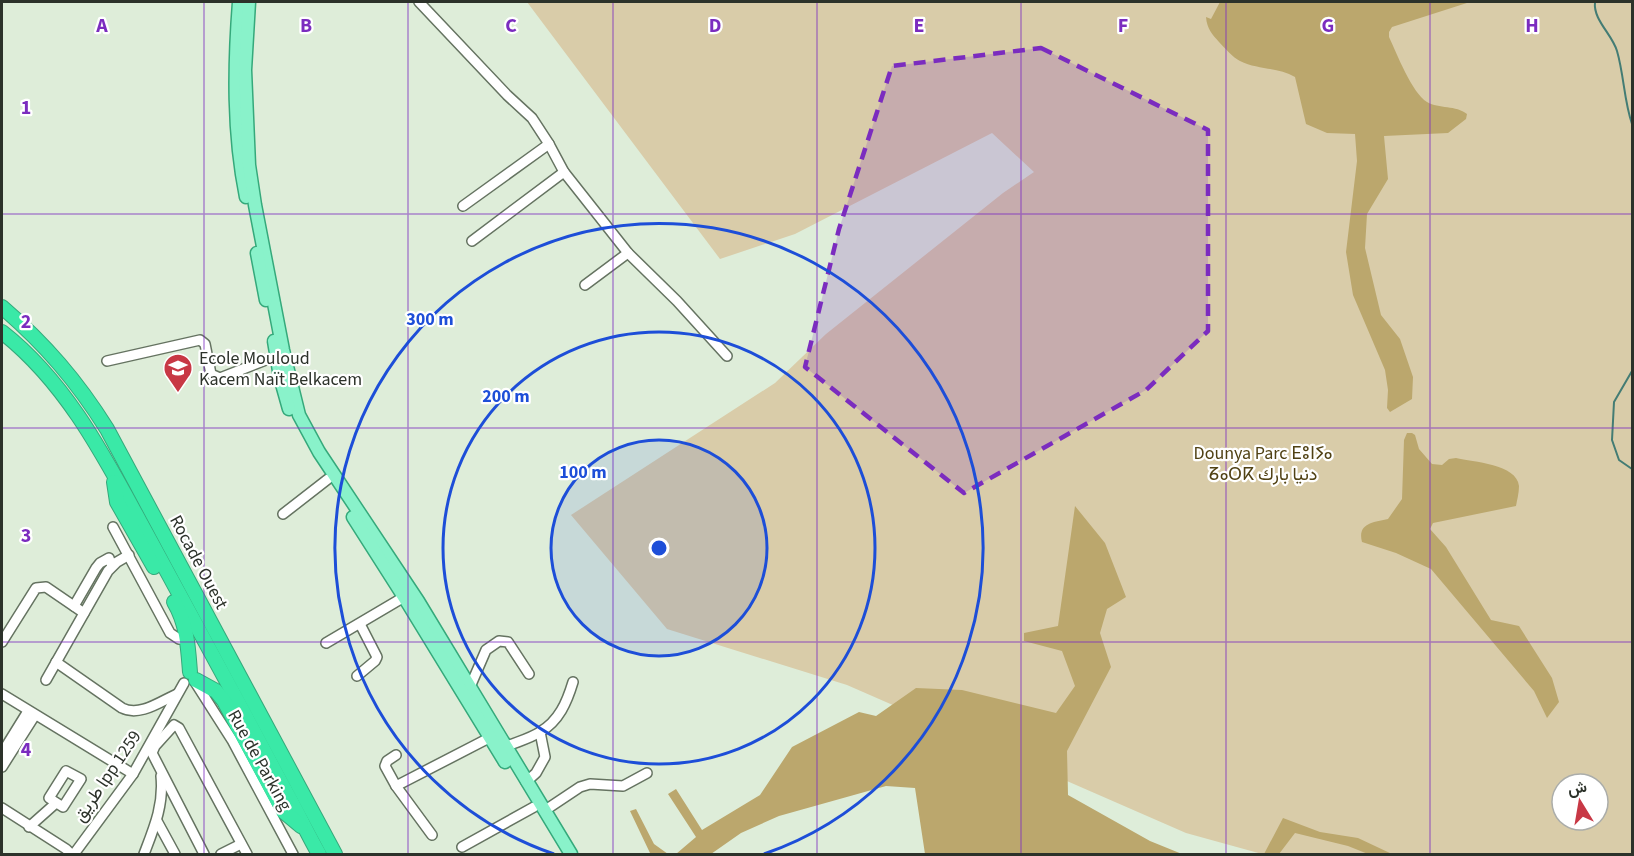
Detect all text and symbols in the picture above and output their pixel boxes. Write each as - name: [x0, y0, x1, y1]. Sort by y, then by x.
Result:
- text: A: [95, 12, 108, 40]
- text: B: [300, 12, 312, 40]
- text: C: [505, 12, 517, 40]
- text: D: [709, 12, 721, 40]
- text: E: [914, 12, 924, 40]
- text: F: [1118, 12, 1128, 40]
- text: G: [1322, 12, 1334, 40]
- text: H: [1525, 12, 1539, 40]
- text: 1: [21, 94, 31, 122]
- text: 300 m: [406, 307, 454, 332]
- text: 2: [21, 308, 31, 336]
- place label: Ecole Mouloud Kacem Naït Belkacem: [199, 346, 362, 392]
- school or university icon: Ecole Mouloud Kacem Naït Belkacem: [162, 352, 194, 394]
- text: 200 m: [482, 384, 530, 409]
- park label: Dounya Parc ⴹⵓⵏⵢⴰ ⵒⴰⵔⴽ دنيا بارك: [1194, 441, 1332, 487]
- text: 100 m: [559, 460, 607, 485]
- street label: Rocade Ouest: [163, 511, 234, 614]
- text: 3: [21, 522, 31, 550]
- centre of rings: [649, 538, 669, 558]
- street label: Rue de Parking: [221, 705, 298, 815]
- street label: طريق lpp 1259: [67, 725, 147, 827]
- text: 4: [21, 736, 32, 764]
- north arrow: [1550, 772, 1610, 832]
- text: ش: [1566, 776, 1589, 801]

